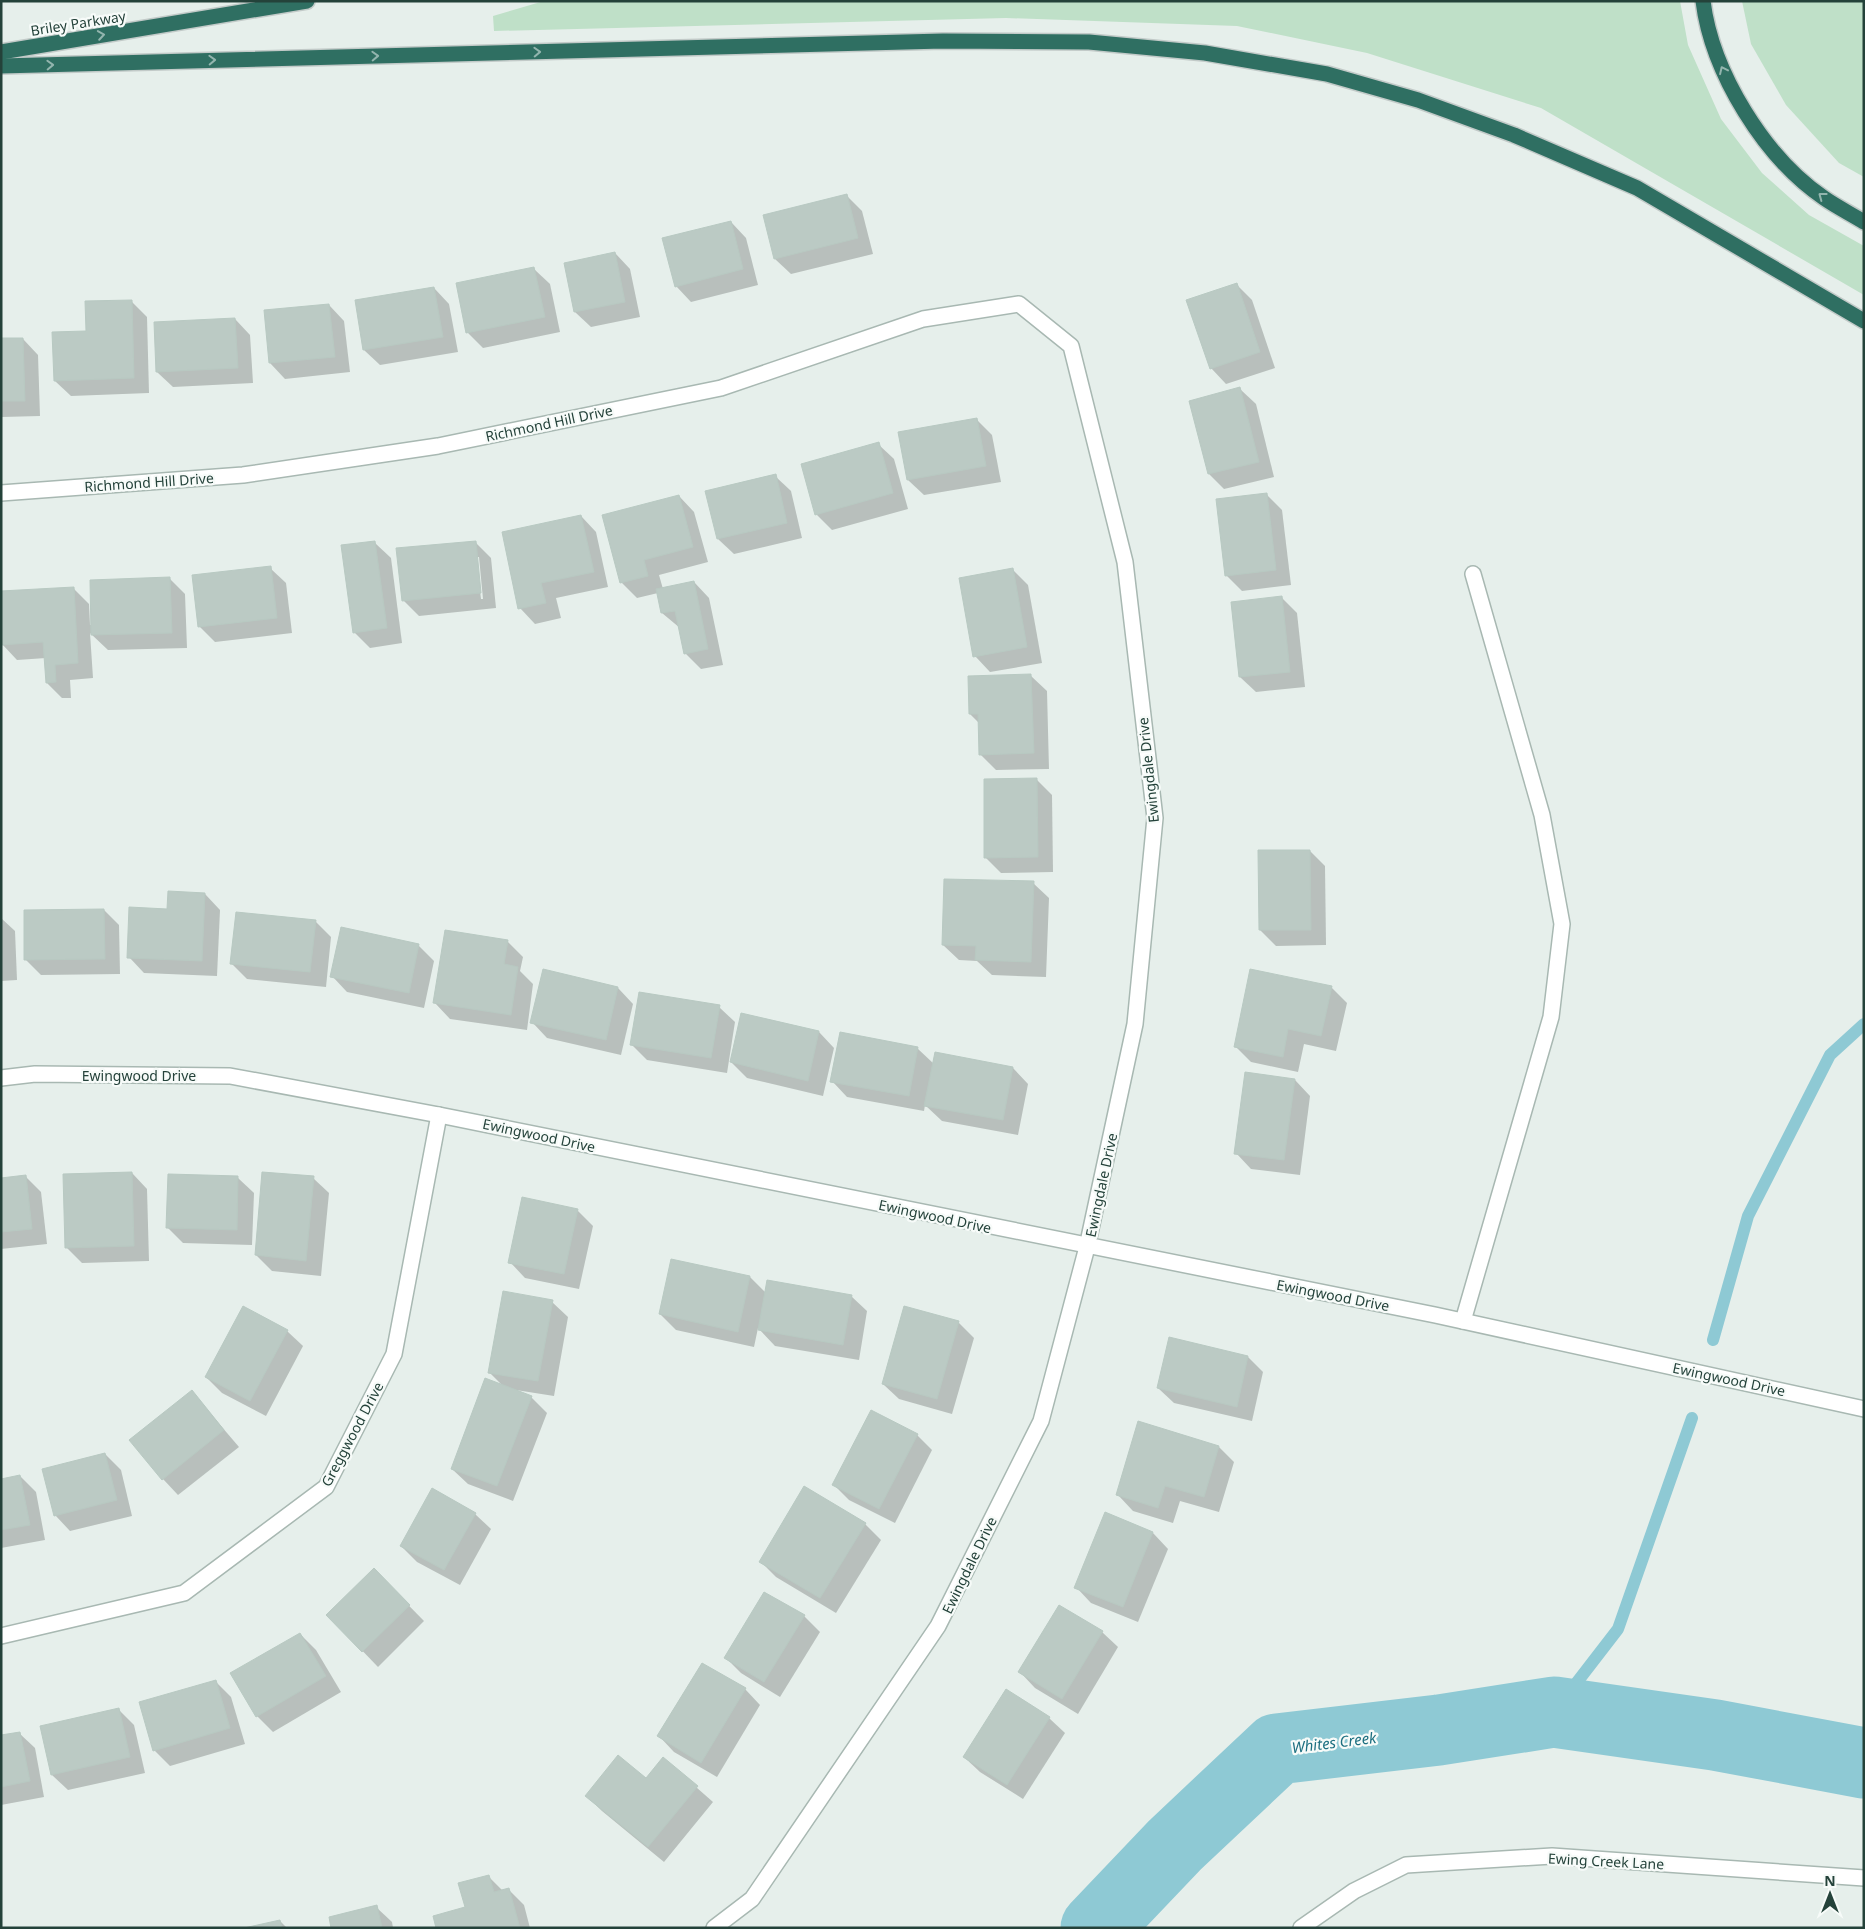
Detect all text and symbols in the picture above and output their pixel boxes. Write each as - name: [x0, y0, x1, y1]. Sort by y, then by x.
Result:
- street label: Briley Parkway: [29, 6, 128, 40]
- one-way arrow: [97, 31, 106, 41]
- one-way arrow: [534, 46, 542, 57]
- one-way arrow: [372, 51, 379, 61]
- one-way arrow: [209, 55, 217, 66]
- one-way arrow: [46, 60, 54, 70]
- one-way arrow: [1719, 66, 1729, 75]
- one-way arrow: [1818, 193, 1828, 202]
- street label: Richmond Hill Drive: [484, 400, 614, 446]
- street label: Richmond Hill Drive: [84, 468, 214, 496]
- street label: Ewingdale Drive: [1133, 716, 1163, 824]
- street label: Ewingwood Drive: [82, 1066, 196, 1085]
- street label: Ewingwood Drive: [481, 1114, 597, 1156]
- street label: Ewingdale Drive: [1081, 1131, 1121, 1239]
- street label: Ewingwood Drive: [877, 1195, 993, 1237]
- street label: Ewingwood Drive: [1275, 1275, 1391, 1315]
- street label: Ewingwood Drive: [1671, 1358, 1787, 1400]
- street label: Greggwood Drive: [316, 1378, 388, 1490]
- street label: Ewingdale Drive: [937, 1513, 1001, 1617]
- water label: Whites Creek: [1291, 1727, 1378, 1757]
- street label: Ewing Creek Lane: [1547, 1848, 1665, 1874]
- north arrow: [1805, 1869, 1855, 1919]
- text: N: [1824, 1871, 1836, 1890]

